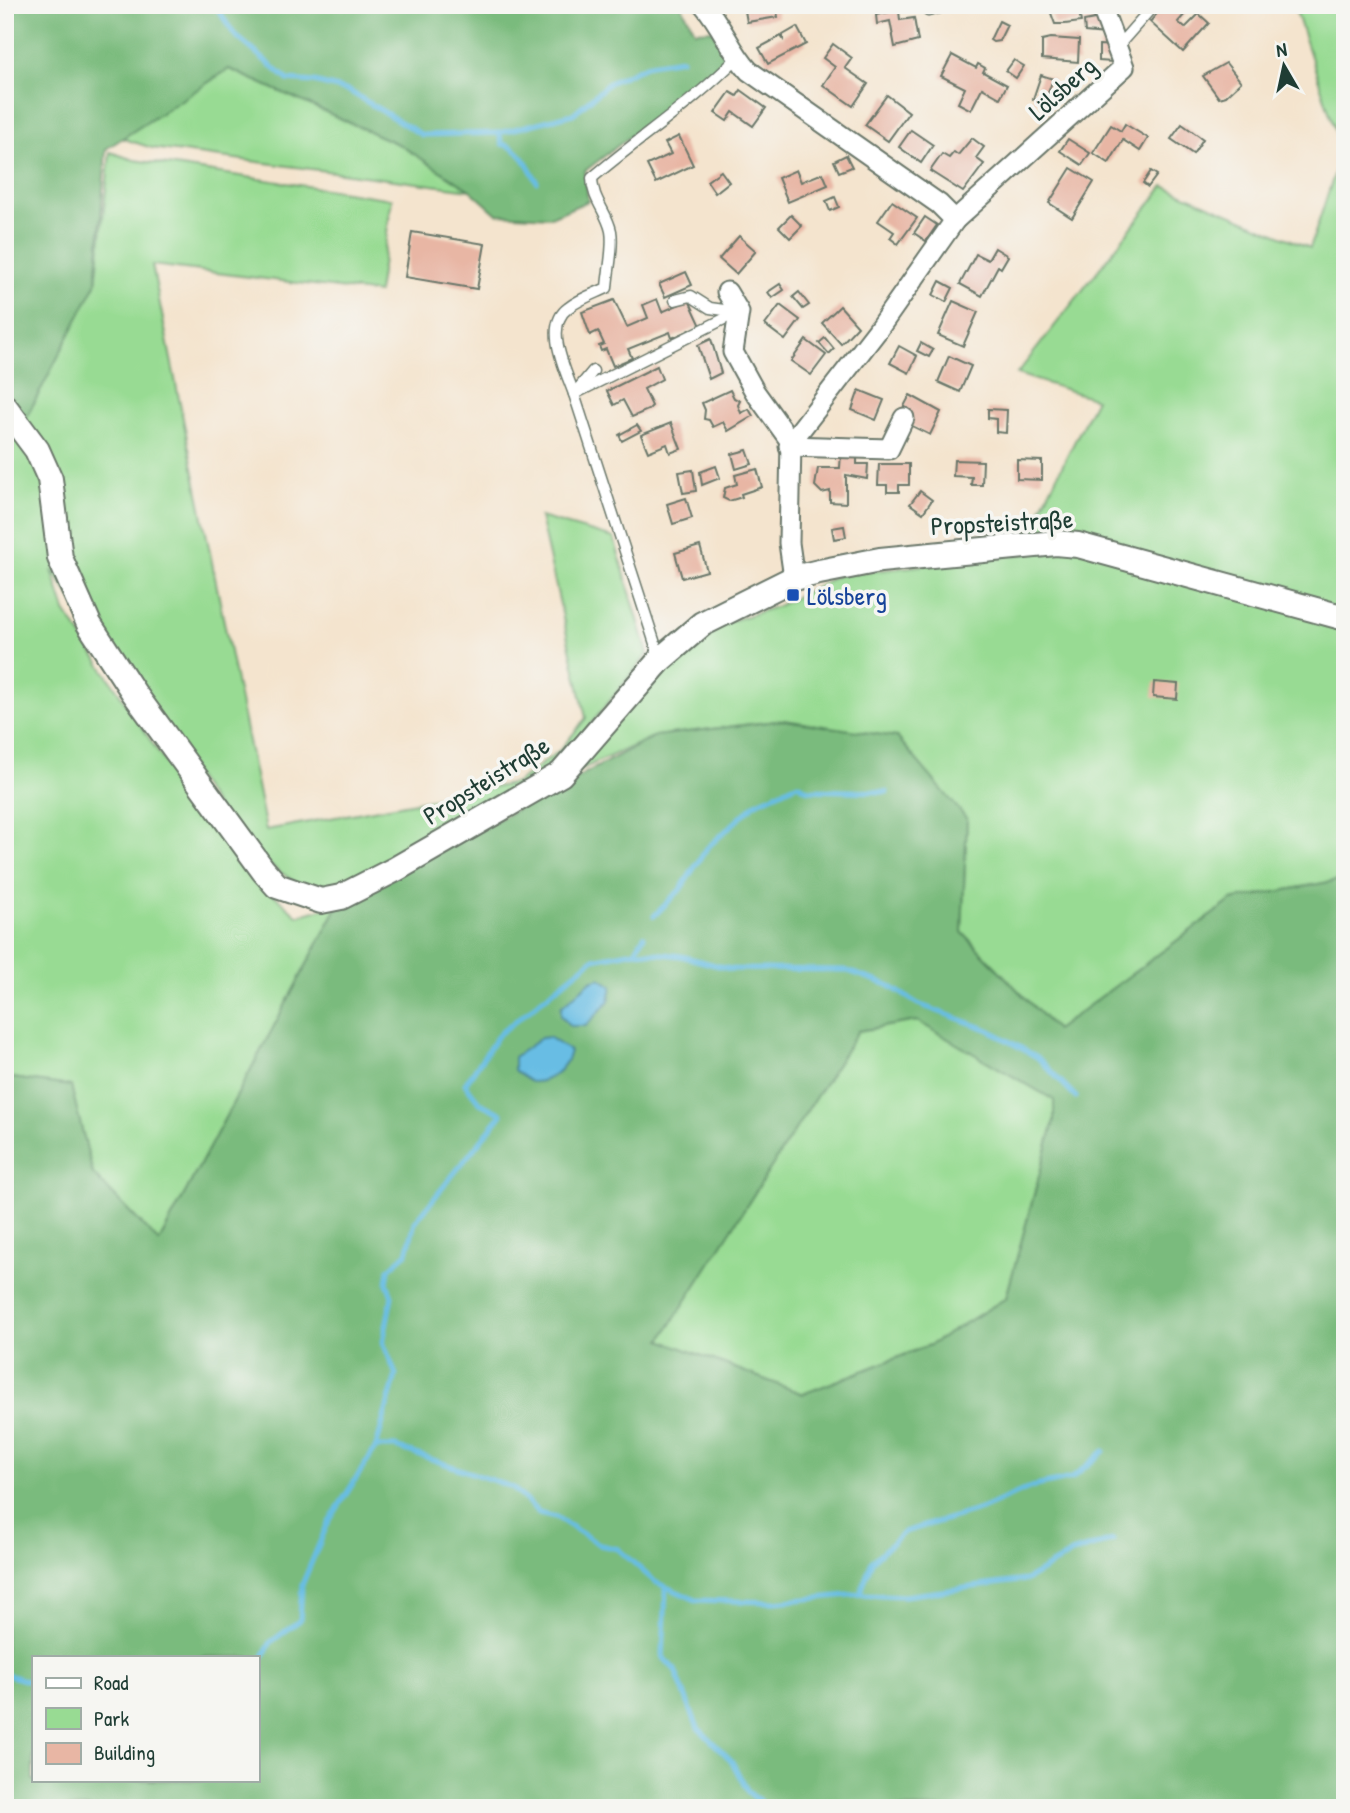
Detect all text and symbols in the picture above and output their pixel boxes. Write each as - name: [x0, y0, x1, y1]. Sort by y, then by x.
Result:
- north arrow: [1248, 32, 1318, 102]
- text: N: [1274, 36, 1288, 63]
- street label: Lölsberg: [1021, 48, 1103, 128]
- street label: Propsteistraße: [930, 501, 1074, 543]
- place label: Lölsberg: [807, 578, 887, 613]
- marker: Lölsberg: [785, 587, 801, 603]
- street label: Propsteistraße: [416, 727, 556, 833]
- legend: [32, 1656, 259, 1782]
- text: Road: [94, 1668, 128, 1697]
- text: Park: [94, 1704, 129, 1733]
- text: Building: [94, 1738, 155, 1767]

